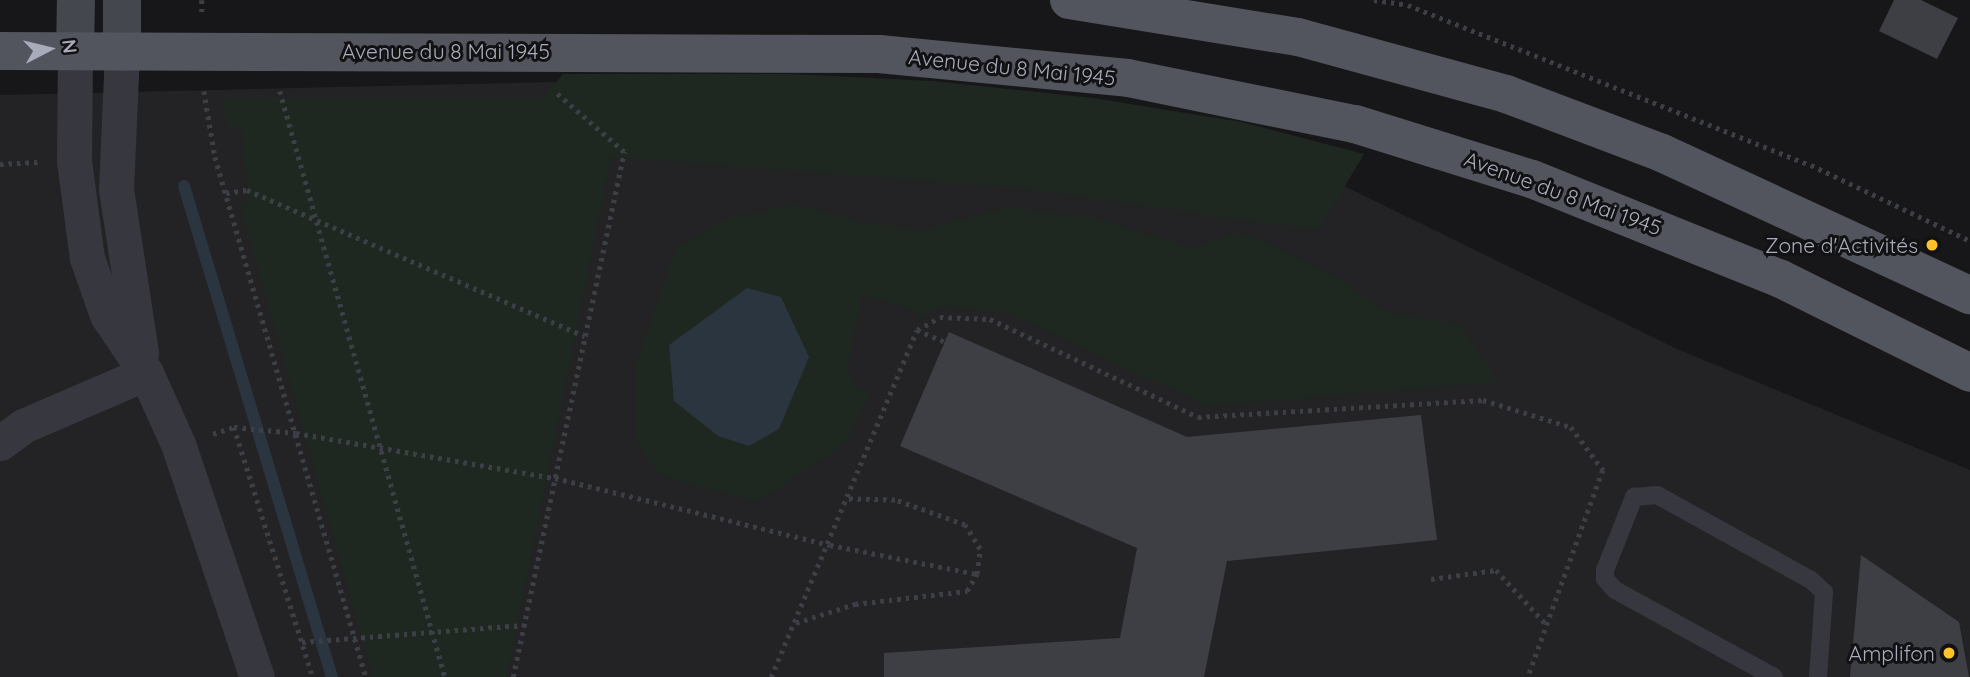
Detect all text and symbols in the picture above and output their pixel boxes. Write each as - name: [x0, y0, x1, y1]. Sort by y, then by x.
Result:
- north arrow: [14, 14, 84, 84]
- text: N: [57, 38, 83, 55]
- street label: Avenue du 8 Mai 1945: [342, 38, 550, 64]
- street label: Avenue du 8 Mai 1945: [907, 44, 1117, 90]
- street label: Avenue du 8 Mai 1945: [1461, 146, 1665, 240]
- place label: Zone d'Activités: [1765, 232, 1918, 258]
- marker: Zone d'Activités: [1924, 237, 1940, 253]
- place label: Amplifon: [1849, 640, 1935, 666]
- marker: Amplifon: [1941, 645, 1957, 661]

